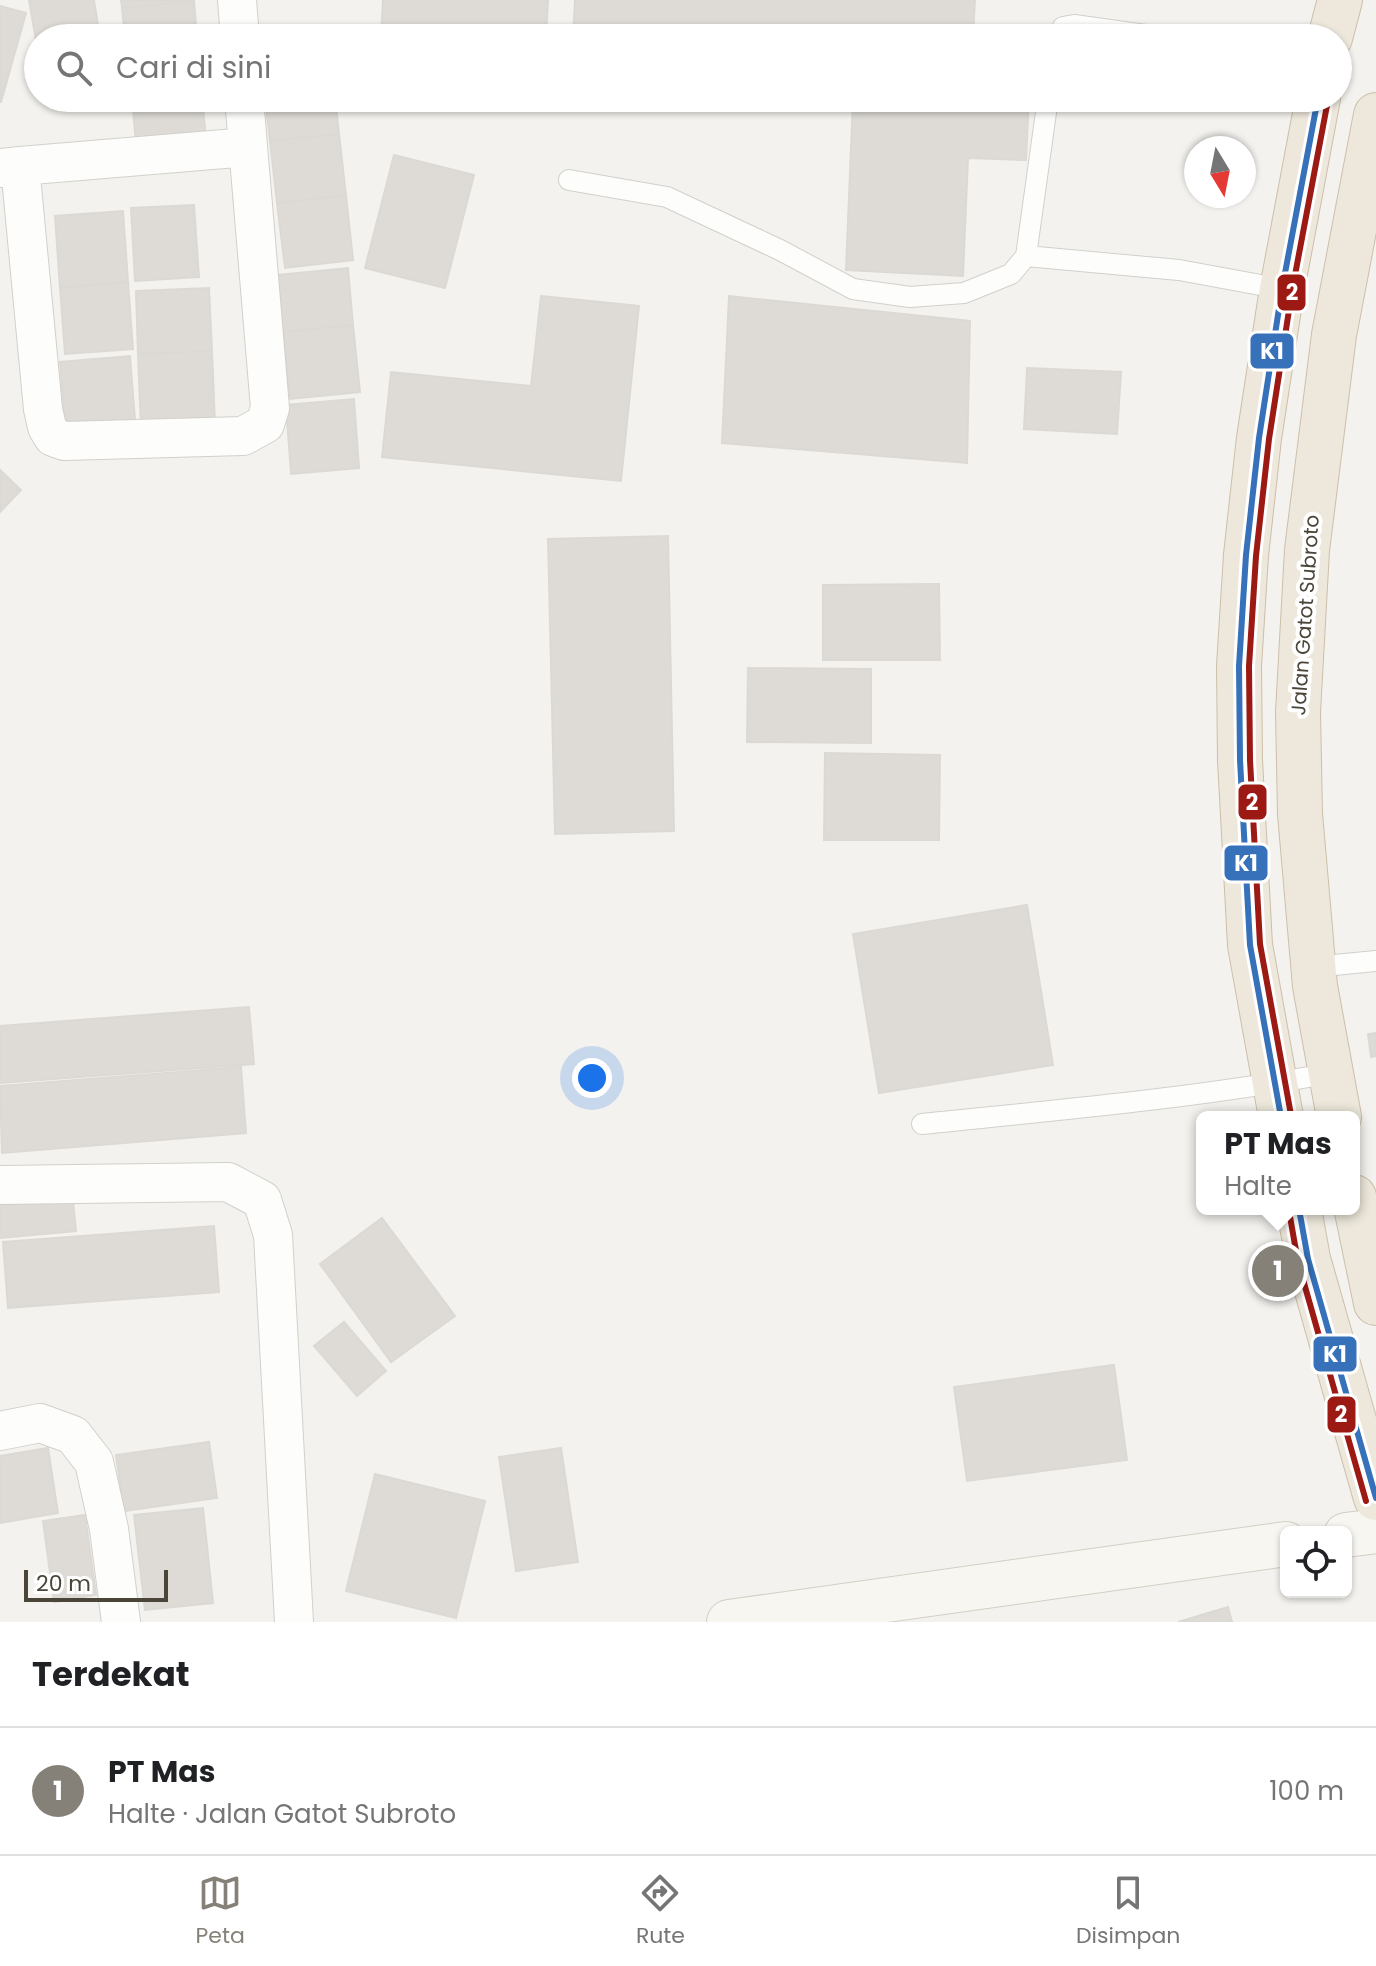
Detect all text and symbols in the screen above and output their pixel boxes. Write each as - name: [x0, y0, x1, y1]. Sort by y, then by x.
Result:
- search box: [24, 24, 1352, 112]
- icon: search: [52, 46, 96, 90]
- text: Cari di sini: [116, 46, 271, 89]
- north arrow: [1184, 136, 1256, 208]
- line badge: 2: [1276, 273, 1307, 312]
- text: 2: [1286, 277, 1298, 308]
- line badge: K1: [1249, 332, 1295, 370]
- text: K1: [1260, 336, 1284, 367]
- street label: Jalan Gatot Subroto: [1284, 514, 1326, 716]
- line badge: 2: [1237, 783, 1268, 821]
- text: 2: [1246, 787, 1258, 818]
- line badge: K1: [1223, 844, 1269, 882]
- text: K1: [1234, 848, 1258, 879]
- your location: [572, 1058, 612, 1098]
- popup: [1196, 1111, 1360, 1215]
- text: PT Mas: [1224, 1122, 1332, 1165]
- text: Halte: [1224, 1168, 1292, 1204]
- pin: 1: [1252, 1241, 1304, 1301]
- line badge: K1: [1312, 1335, 1358, 1373]
- text: K1: [1323, 1339, 1347, 1370]
- line badge: 2: [1326, 1395, 1357, 1434]
- text: 2: [1335, 1399, 1347, 1430]
- map controls: [1280, 1526, 1352, 1598]
- button: locate: [1280, 1526, 1352, 1598]
- scale bar: [24, 1566, 168, 1602]
- text: 20 m: [36, 1568, 91, 1599]
- text: Terdekat: [32, 1650, 190, 1698]
- text: PT Mas: [108, 1750, 215, 1793]
- text: 1: [53, 1773, 63, 1809]
- text: 100 m: [1269, 1773, 1344, 1809]
- text: Halte · Jalan Gatot Subroto: [108, 1796, 456, 1832]
- tab: Peta: [196, 1871, 245, 1952]
- tab: Rute: [636, 1871, 685, 1952]
- tab: Disimpan: [1076, 1871, 1180, 1952]

